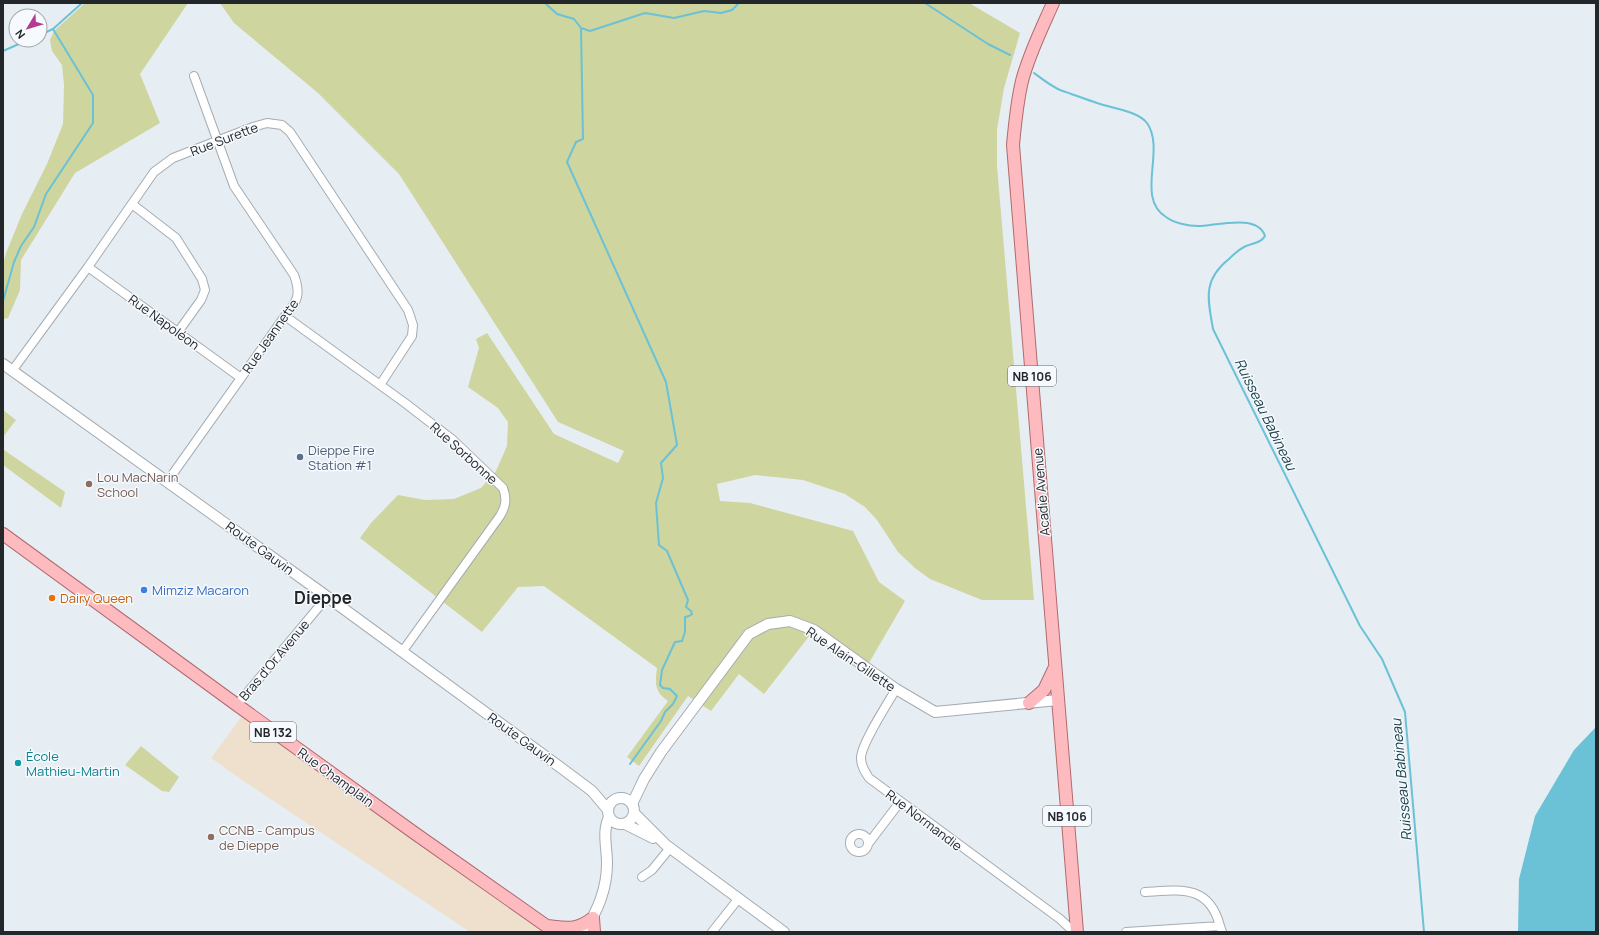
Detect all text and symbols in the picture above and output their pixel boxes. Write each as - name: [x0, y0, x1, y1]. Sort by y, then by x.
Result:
- north arrow: [8, 8, 48, 48]
- text: N: [11, 27, 28, 42]
- street label: Rue Surette: [188, 118, 261, 160]
- street label: Rue Napoléon: [125, 290, 203, 354]
- street label: Rue Jeannette: [238, 295, 303, 377]
- water label: Ruisseau Babineau: [1231, 355, 1302, 475]
- road number: NB 106: [1008, 366, 1056, 386]
- street label: Rue Sorbonne: [426, 418, 502, 488]
- place label: Dieppe Fire Station #1: [308, 441, 375, 474]
- street label: Acadie Avenue: [1028, 447, 1054, 537]
- marker: Dieppe Fire Station #1: [295, 452, 305, 462]
- place label: Lou MacNarin School: [97, 468, 179, 501]
- marker: Lou MacNarin School: [84, 479, 94, 489]
- street label: Route Gauvin: [222, 517, 298, 579]
- place label: Mimziz Macaron: [152, 581, 249, 599]
- marker: Mimziz Macaron: [139, 585, 149, 595]
- district label: Dieppe: [294, 586, 352, 609]
- place label: Dairy Queen: [60, 589, 133, 607]
- marker: Dairy Queen: [47, 593, 57, 603]
- street label: Bras d'Or Avenue: [235, 615, 314, 704]
- street label: Rue Alain-Gillette: [803, 622, 899, 696]
- street label: Route Gauvin: [484, 708, 560, 770]
- water label: Ruisseau Babineau: [1386, 717, 1416, 842]
- road number: NB 132: [250, 722, 296, 742]
- street label: Rue Champlain: [294, 743, 378, 811]
- place label: École Mathieu-Martin: [26, 747, 120, 780]
- marker: École Mathieu-Martin: [13, 758, 23, 768]
- street label: Rue Normandie: [882, 785, 966, 855]
- road number: NB 106: [1043, 806, 1091, 826]
- place label: CCNB - Campus de Dieppe: [219, 821, 315, 854]
- marker: CCNB - Campus de Dieppe: [206, 832, 216, 842]

